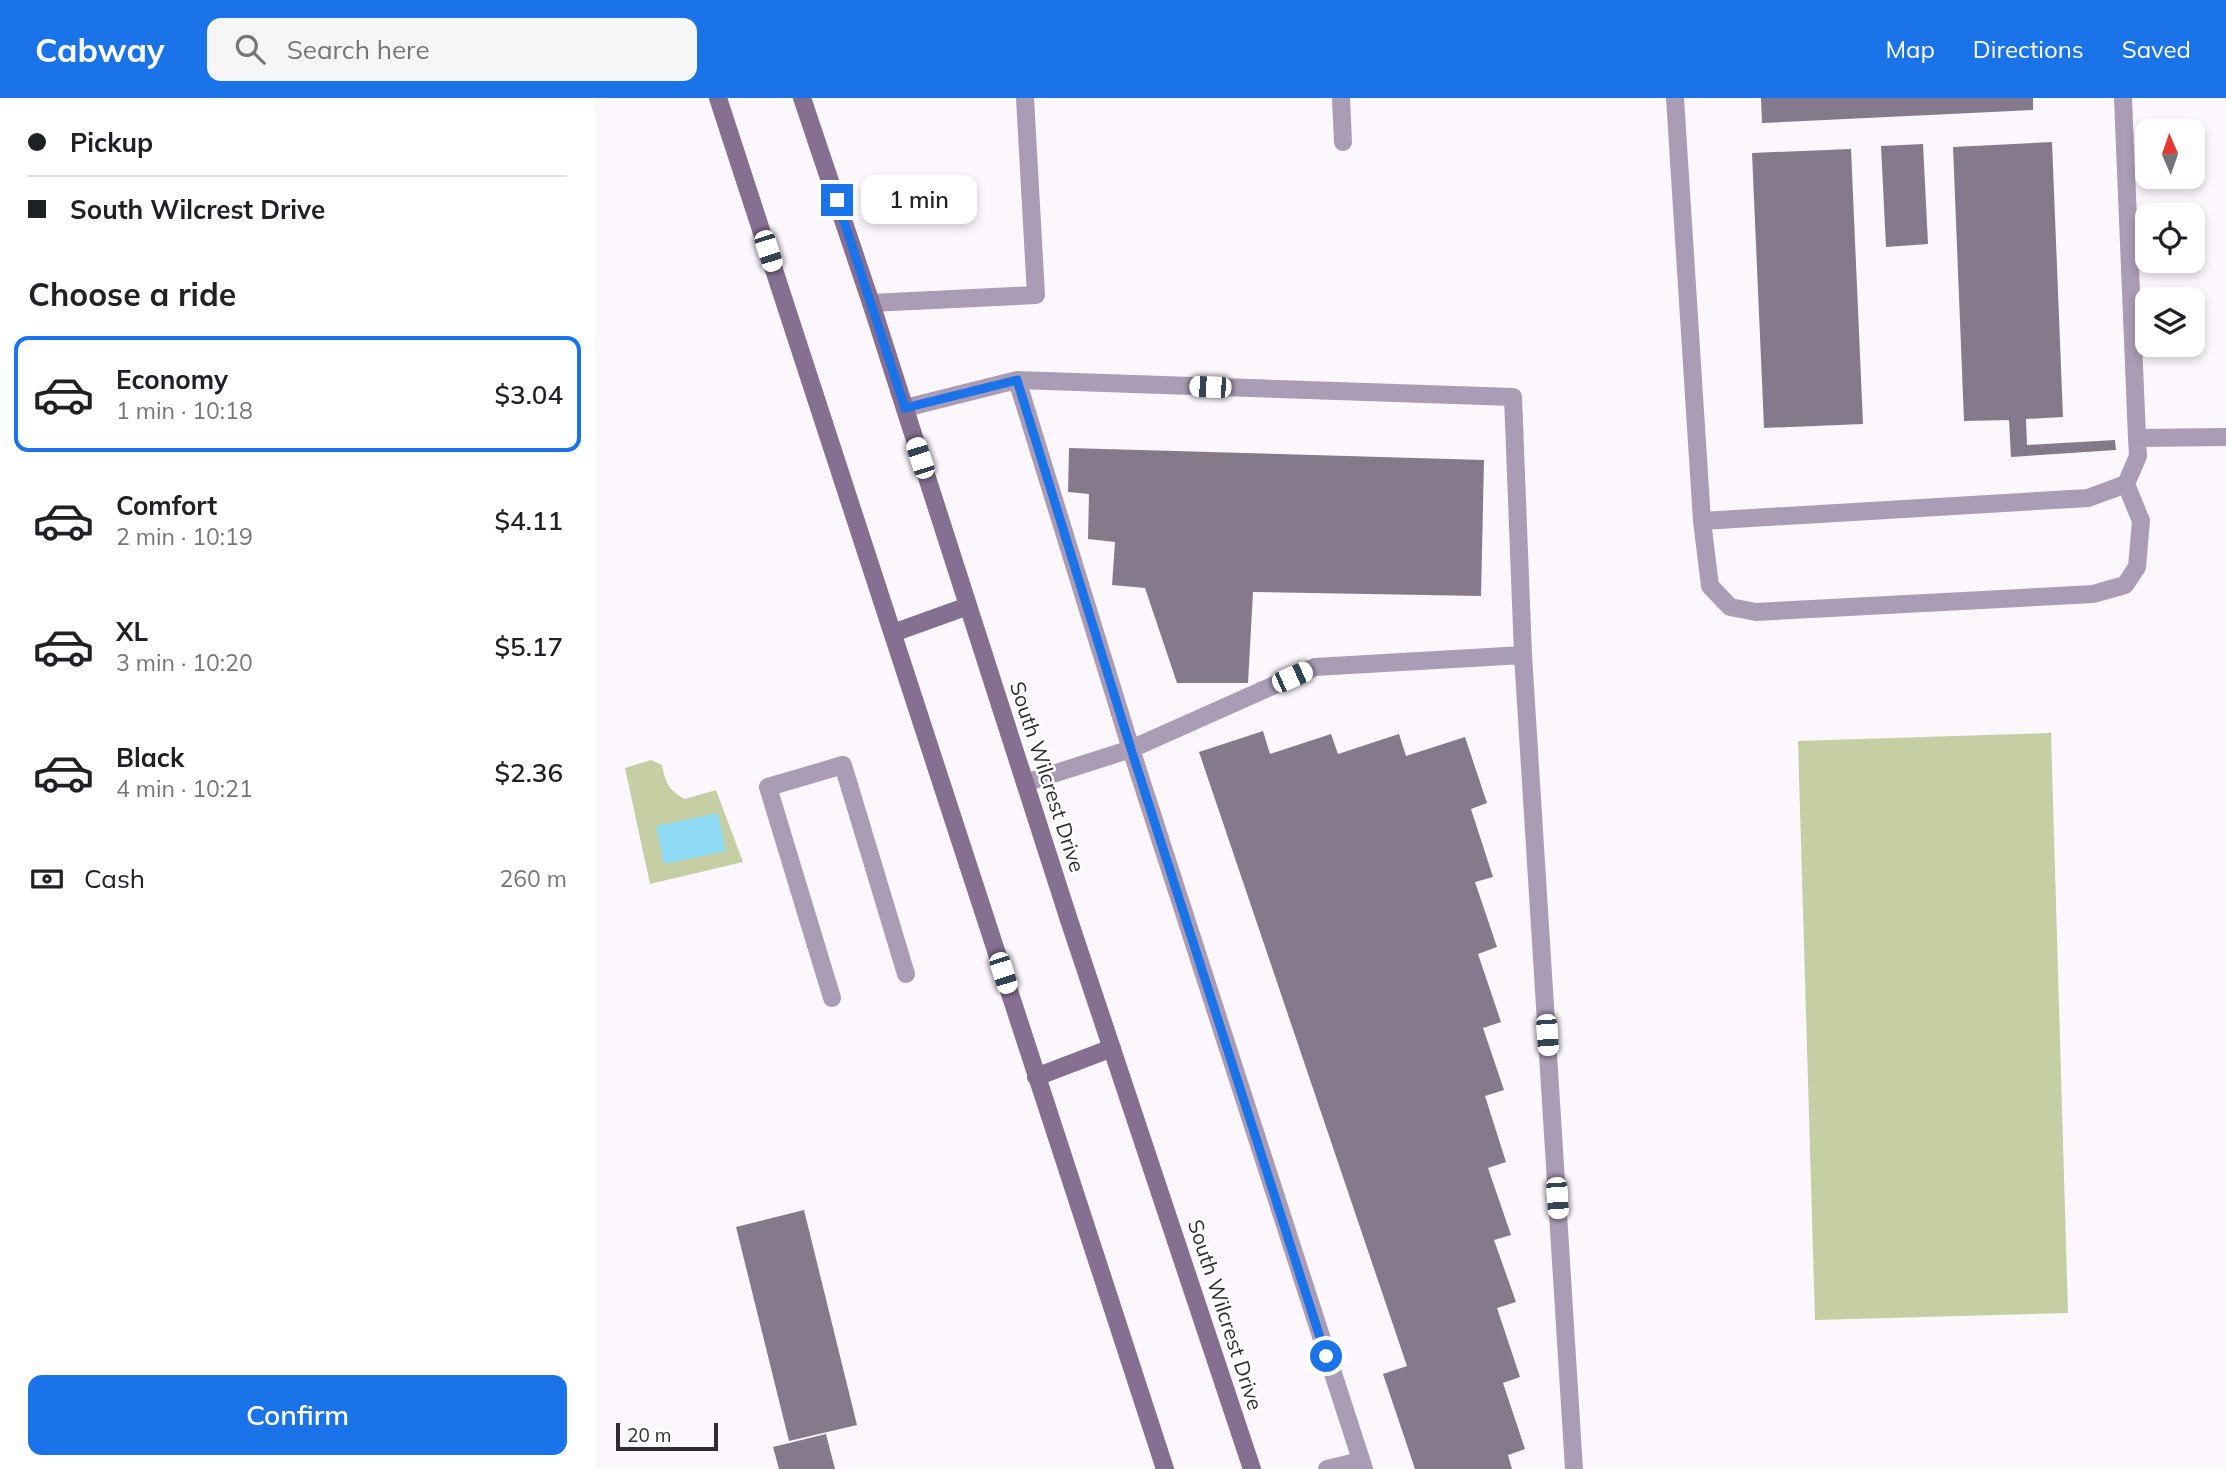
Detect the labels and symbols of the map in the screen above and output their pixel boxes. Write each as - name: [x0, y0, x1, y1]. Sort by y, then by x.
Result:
- north arrow: [2135, 119, 2205, 189]
- callout: 1 min: [861, 176, 977, 224]
- route end: [821, 184, 853, 216]
- car: [752, 228, 785, 274]
- car: [1189, 376, 1232, 398]
- car: [904, 435, 937, 481]
- car: [1269, 659, 1316, 695]
- street label: South Wilcrest Drive: [1005, 678, 1091, 875]
- car: [987, 950, 1020, 996]
- car: [1536, 1013, 1559, 1057]
- car: [1546, 1176, 1569, 1220]
- street label: South Wilcrest Drive: [1183, 1216, 1269, 1413]
- route start: [1310, 1340, 1342, 1372]
- scale bar: [616, 1420, 717, 1452]

